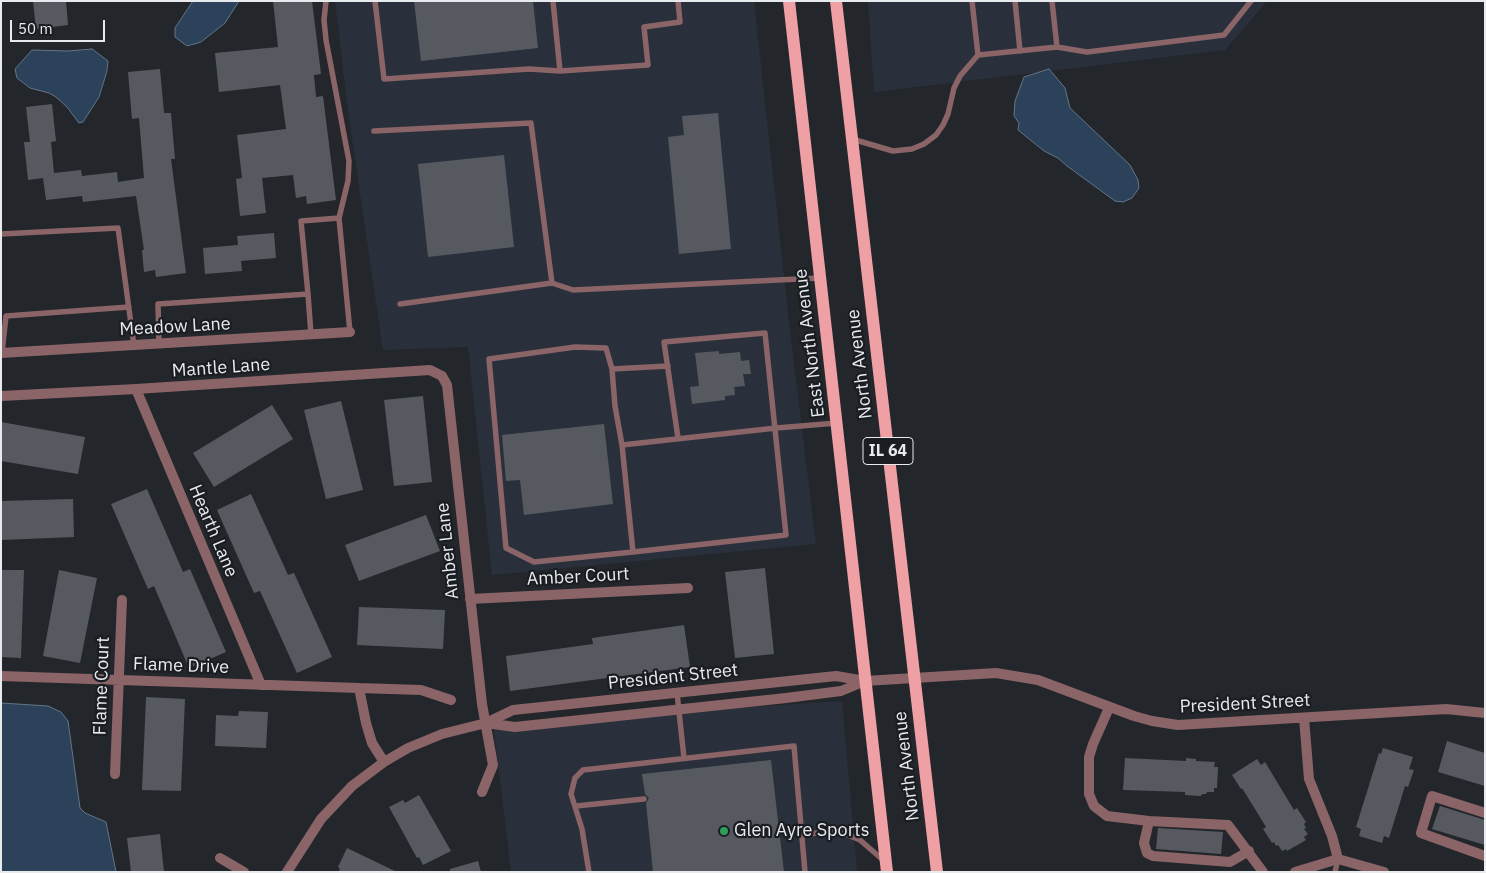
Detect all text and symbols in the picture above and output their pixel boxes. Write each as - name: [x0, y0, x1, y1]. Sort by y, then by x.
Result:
- scale bar: [12, 10, 108, 42]
- text: 50 m: [18, 19, 53, 38]
- street label: East North Avenue: [790, 267, 830, 419]
- street label: North Avenue: [843, 308, 877, 420]
- street label: Meadow Lane: [119, 313, 231, 341]
- street label: Mantle Lane: [171, 354, 271, 382]
- road number: IL 64: [863, 438, 913, 464]
- street label: Hearth Lane: [184, 481, 242, 581]
- street label: Amber Lane: [432, 502, 464, 600]
- street label: Amber Court: [526, 564, 630, 590]
- street label: Flame Court: [89, 636, 115, 736]
- street label: Flame Drive: [133, 654, 229, 678]
- street label: President Street: [607, 659, 739, 695]
- street label: President Street: [1179, 690, 1311, 718]
- street label: North Avenue: [890, 710, 924, 822]
- place label: Glen Ayre Sports: [734, 820, 869, 842]
- marker: Glen Ayre Sports: [718, 825, 730, 837]

